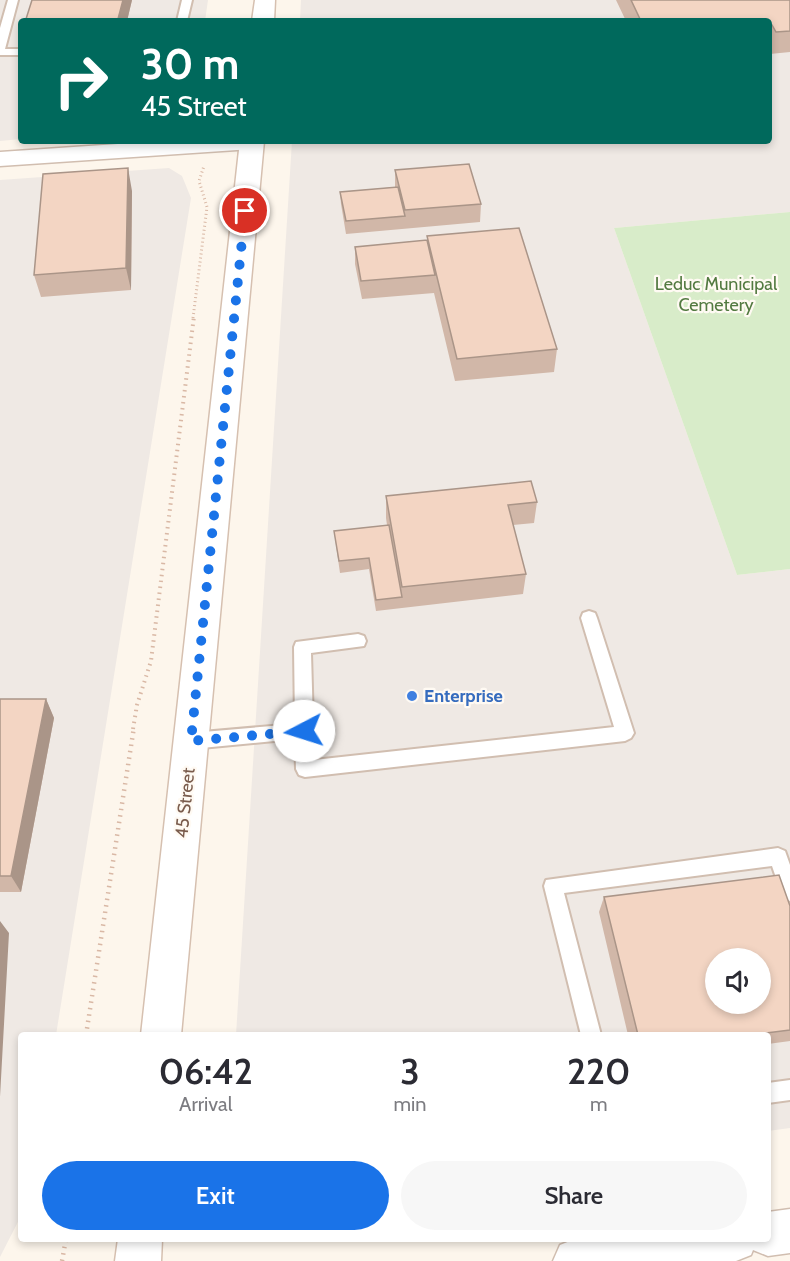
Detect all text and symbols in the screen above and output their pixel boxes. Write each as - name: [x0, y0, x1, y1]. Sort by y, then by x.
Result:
- text: 30 m: [141, 38, 239, 90]
- icon: right: [42, 42, 120, 120]
- text: 45 Street: [141, 90, 247, 123]
- pin: [219, 185, 270, 236]
- icon: arrive: [228, 194, 261, 227]
- park label: Leduc Municipal Cemetery: [655, 273, 778, 316]
- place label: Enterprise: [424, 685, 503, 707]
- marker: Enterprise: [405, 689, 419, 703]
- position arrow: [272, 699, 336, 763]
- street label: 45 Street: [170, 767, 200, 839]
- map controls: [705, 948, 771, 1014]
- button: sound: [705, 948, 771, 1014]
- text: 06:42: [159, 1049, 253, 1093]
- text: 3: [400, 1049, 420, 1093]
- text: 220: [567, 1049, 630, 1093]
- text: Arrival: [179, 1092, 232, 1116]
- text: min: [393, 1092, 426, 1116]
- text: m: [590, 1092, 608, 1116]
- button: Exit: [42, 1161, 389, 1230]
- button: Share: [401, 1161, 747, 1230]

